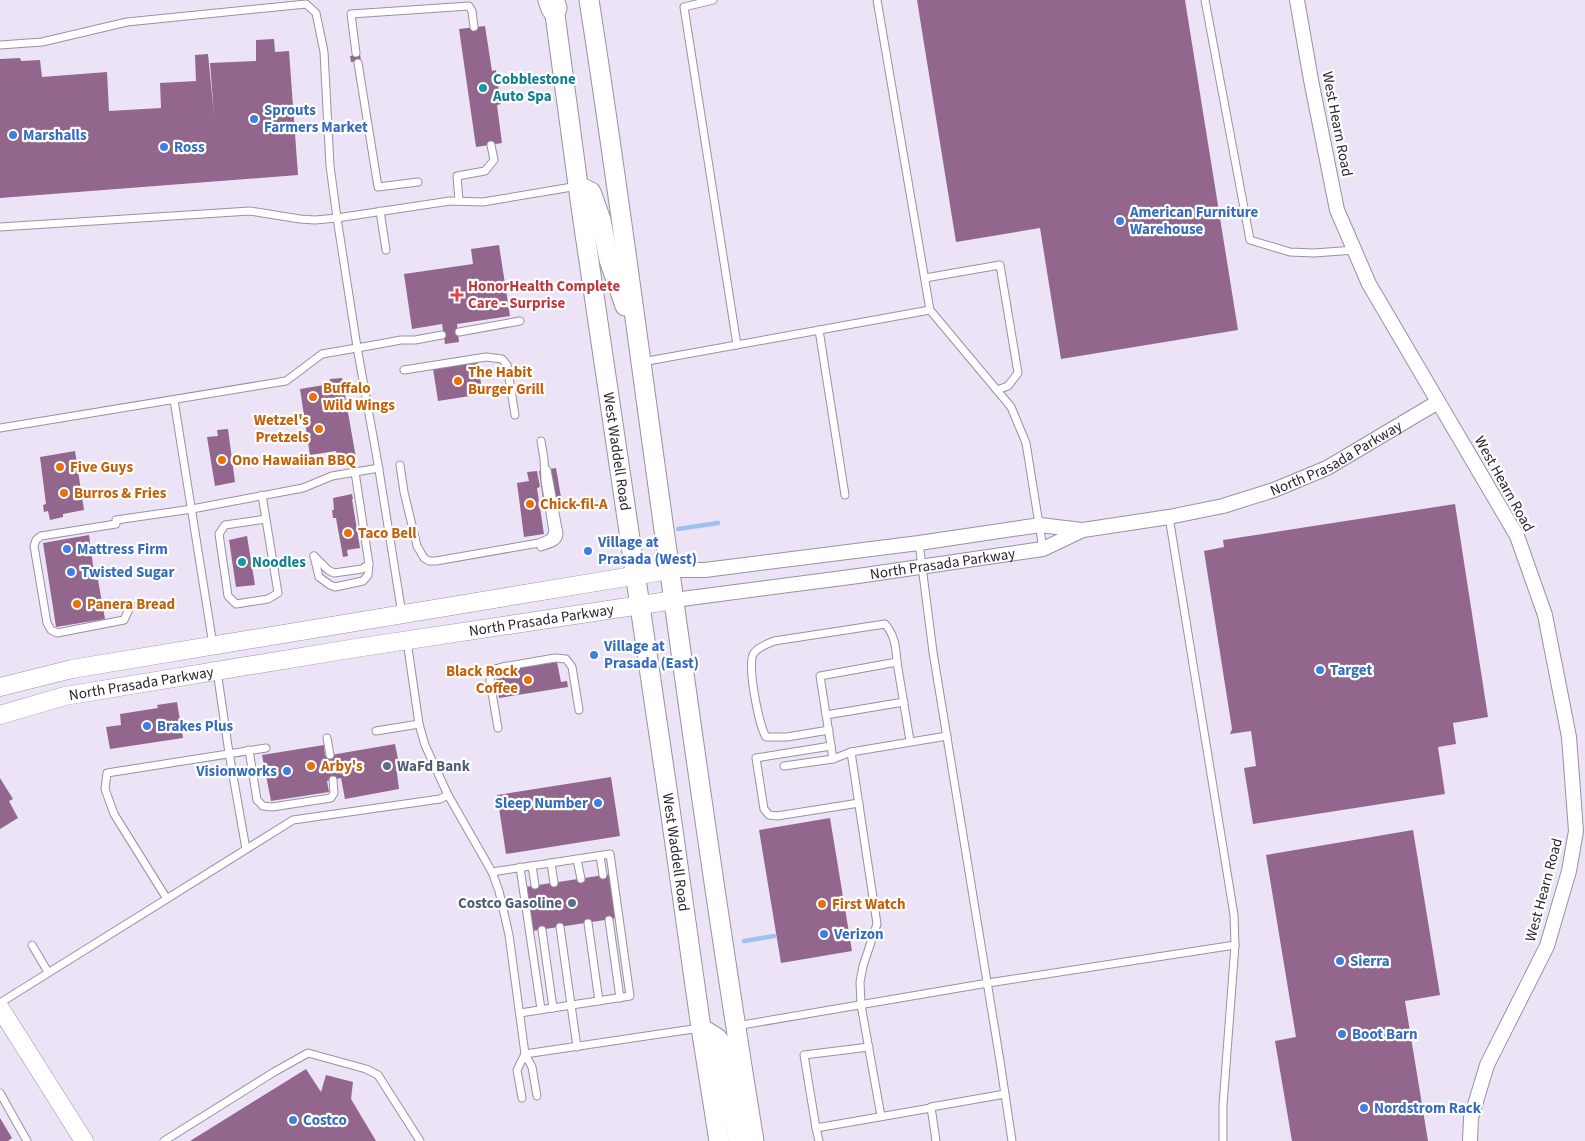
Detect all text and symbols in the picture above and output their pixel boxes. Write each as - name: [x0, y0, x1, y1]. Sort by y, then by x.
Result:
- place label: Cobblestone Auto Spa: [492, 69, 576, 107]
- street label: West Hearn Road: [1317, 70, 1357, 178]
- marker: Cobblestone Auto Spa: [477, 82, 489, 94]
- place label: Sprouts Farmers Market: [264, 100, 368, 138]
- marker: Sprouts Farmers Market: [248, 113, 260, 125]
- place label: Marshalls: [23, 125, 87, 146]
- marker: Marshalls: [7, 129, 19, 141]
- place label: Ross: [174, 137, 205, 158]
- marker: Ross: [158, 141, 170, 153]
- place label: American Furniture Warehouse: [1129, 202, 1259, 240]
- marker: American Furniture Warehouse: [1114, 215, 1126, 227]
- place label: HonorHealth Complete Care - Surprise: [468, 276, 620, 314]
- marker: HonorHealth Complete Care - Surprise: [450, 288, 464, 302]
- place label: The Habit Burger Grill: [468, 362, 545, 400]
- marker: The Habit Burger Grill: [452, 375, 464, 387]
- place label: Buffalo Wild Wings: [323, 378, 395, 416]
- marker: Buffalo Wild Wings: [307, 391, 319, 403]
- street label: West Waddell Road: [598, 391, 636, 512]
- place label: Wetzel's Pretzels: [254, 410, 309, 448]
- street label: North Prasada Parkway: [1267, 415, 1406, 501]
- marker: Wetzel's Pretzels: [313, 423, 325, 435]
- street label: West Hearn Road: [1469, 432, 1539, 536]
- place label: Ono Hawaiian BBQ: [232, 450, 356, 471]
- marker: Ono Hawaiian BBQ: [216, 454, 228, 466]
- place label: Five Guys: [70, 457, 133, 478]
- marker: Five Guys: [54, 461, 66, 473]
- place label: Burros & Fries: [74, 483, 167, 504]
- marker: Burros & Fries: [58, 487, 70, 499]
- place label: Chick-fil-A: [540, 494, 608, 515]
- marker: Chick-fil-A: [524, 498, 536, 510]
- place label: Taco Bell: [358, 523, 417, 544]
- marker: Taco Bell: [342, 527, 354, 539]
- place label: Village at Prasada (West): [597, 532, 697, 570]
- place label: Mattress Firm: [77, 539, 168, 560]
- marker: Mattress Firm: [61, 543, 73, 555]
- street label: North Prasada Parkway: [869, 543, 1016, 585]
- marker: Village at Prasada (West): [582, 545, 594, 557]
- place label: Noodles: [252, 552, 306, 573]
- marker: Noodles: [236, 556, 248, 568]
- place label: Twisted Sugar: [81, 562, 174, 583]
- marker: Twisted Sugar: [65, 566, 77, 578]
- place label: Panera Bread: [87, 594, 175, 615]
- marker: Panera Bread: [71, 598, 83, 610]
- street label: North Prasada Parkway: [467, 599, 615, 641]
- place label: Village at Prasada (East): [603, 636, 699, 674]
- marker: Village at Prasada (East): [588, 649, 600, 661]
- place label: Target: [1330, 660, 1372, 681]
- street label: North Prasada Parkway: [67, 661, 215, 706]
- place label: Black Rock Coffee: [446, 661, 519, 699]
- marker: Target: [1314, 664, 1326, 676]
- marker: Black Rock Coffee: [522, 674, 534, 686]
- place label: Brakes Plus: [157, 716, 233, 737]
- marker: Brakes Plus: [141, 720, 153, 732]
- place label: Arby's: [320, 756, 363, 777]
- place label: WaFd Bank: [397, 756, 471, 777]
- marker: Arby's: [305, 760, 317, 772]
- marker: WaFd Bank: [381, 760, 393, 772]
- place label: Visionworks: [195, 761, 277, 782]
- marker: Visionworks: [281, 765, 293, 777]
- street label: West Waddell Road: [657, 791, 695, 913]
- place label: Sleep Number: [495, 793, 588, 814]
- marker: Sleep Number: [592, 797, 604, 809]
- street label: West Hearn Road: [1520, 836, 1568, 944]
- place label: Costco Gasoline: [458, 893, 562, 914]
- place label: First Watch: [832, 894, 906, 915]
- marker: Costco Gasoline: [566, 897, 578, 909]
- marker: First Watch: [816, 898, 828, 910]
- place label: Verizon: [833, 924, 884, 945]
- marker: Verizon: [818, 928, 830, 940]
- place label: Sierra: [1350, 951, 1390, 972]
- marker: Sierra: [1334, 955, 1346, 967]
- place label: Boot Barn: [1352, 1024, 1418, 1045]
- marker: Boot Barn: [1336, 1028, 1348, 1040]
- place label: Nordstrom Rack: [1374, 1098, 1482, 1119]
- marker: Nordstrom Rack: [1358, 1102, 1370, 1114]
- place label: Costco: [303, 1110, 347, 1131]
- marker: Costco: [287, 1114, 299, 1126]

